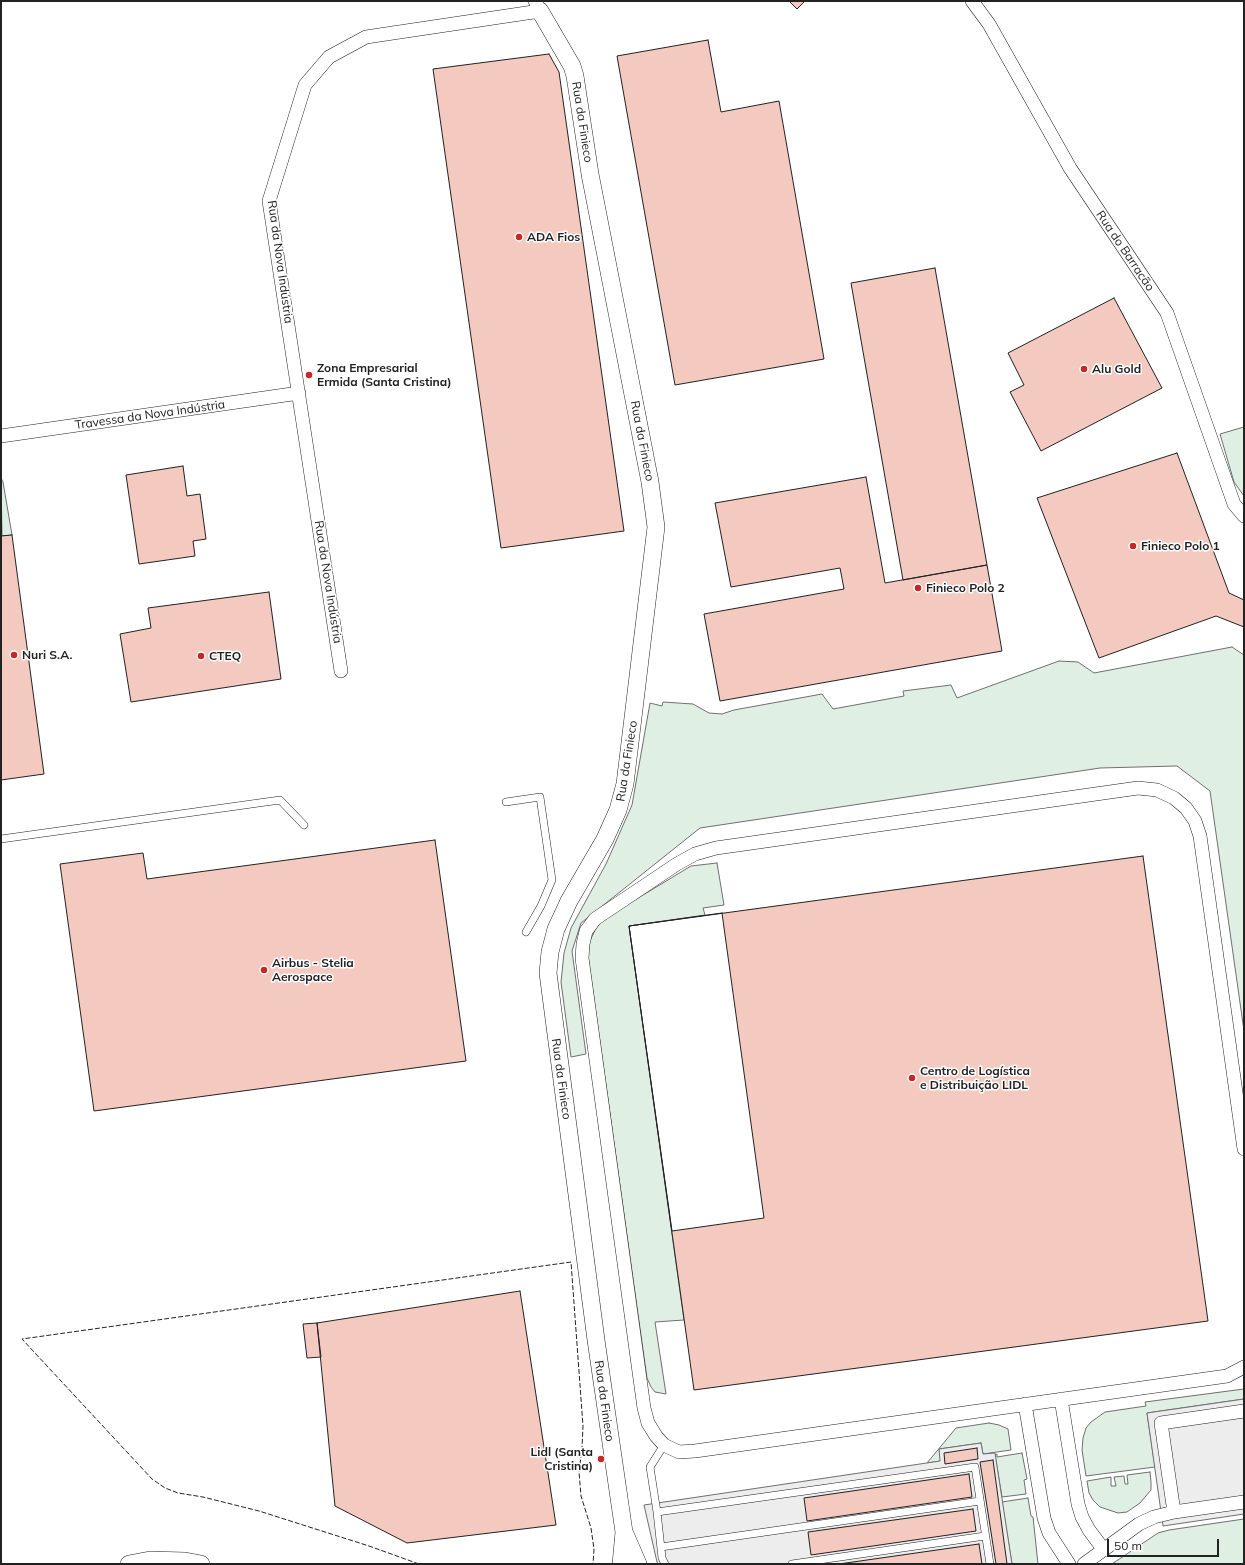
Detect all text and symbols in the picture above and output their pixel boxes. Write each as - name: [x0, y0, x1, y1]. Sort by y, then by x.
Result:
- street label: Rua da Finieco: [568, 80, 596, 164]
- street label: Rua da Nova Indústria: [264, 200, 296, 324]
- street label: Rua do Barracão: [1093, 208, 1157, 294]
- place label: ADA Fios: [527, 230, 580, 244]
- marker: ADA Fios: [514, 232, 524, 242]
- place label: Zona Empresarial Ermida (Santa Cristina): [317, 361, 452, 389]
- place label: Alu Gold: [1092, 362, 1141, 376]
- marker: Alu Gold: [1079, 364, 1089, 374]
- marker: Zona Empresarial Ermida (Santa Cristina): [304, 370, 314, 380]
- street label: Travessa da Nova Indústria: [74, 397, 226, 433]
- street label: Rua da Finieco: [627, 399, 657, 483]
- street label: Rua da Nova Indústria: [311, 520, 345, 644]
- place label: Finieco Polo 1: [1141, 539, 1220, 553]
- marker: Finieco Polo 1: [1128, 541, 1138, 551]
- place label: Finieco Polo 2: [926, 581, 1005, 595]
- marker: Finieco Polo 2: [913, 583, 923, 593]
- place label: Nuri S.A.: [22, 648, 72, 662]
- place label: CTEQ: [209, 649, 241, 663]
- marker: Nuri S.A.: [9, 650, 19, 660]
- marker: CTEQ: [196, 651, 206, 661]
- street label: Rua da Finieco: [613, 719, 641, 803]
- place label: Airbus - Stelia Aerospace: [272, 956, 354, 984]
- marker: Airbus - Stelia Aerospace: [259, 965, 269, 975]
- street label: Rua da Finieco: [548, 1038, 574, 1120]
- place label: Centro de Logística e Distribuição LIDL: [920, 1064, 1030, 1092]
- marker: Centro de Logística e Distribuição LIDL: [907, 1073, 917, 1083]
- street label: Rua da Finieco: [591, 1360, 617, 1442]
- place label: Lidl (Santa Cristina): [531, 1445, 593, 1473]
- marker: Lidl (Santa Cristina): [596, 1454, 606, 1464]
- scale bar: [1109, 1531, 1221, 1557]
- text: 50 m: [1114, 1538, 1142, 1553]

